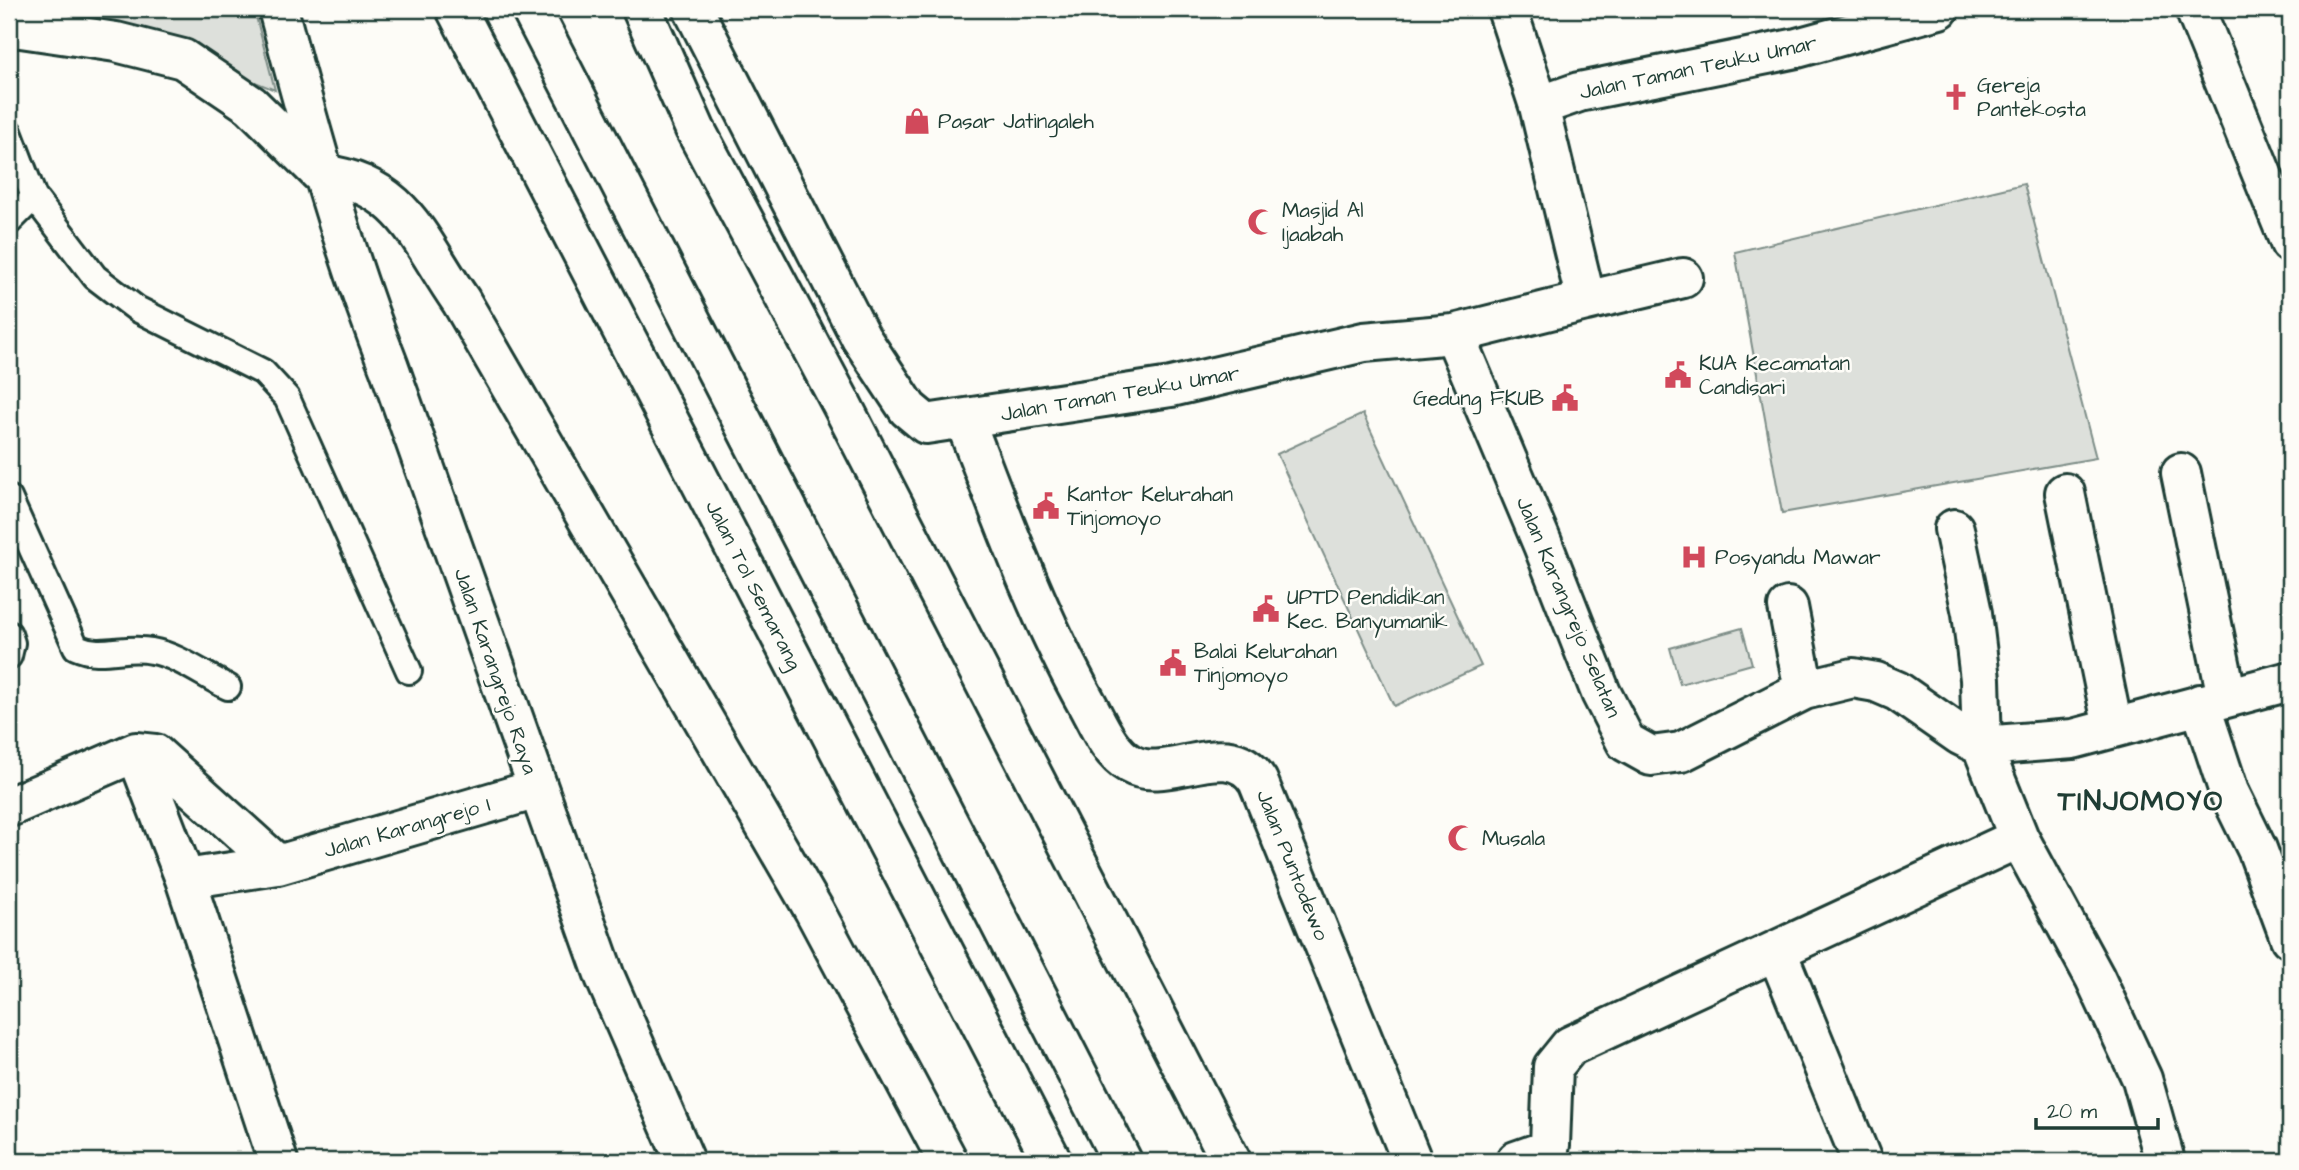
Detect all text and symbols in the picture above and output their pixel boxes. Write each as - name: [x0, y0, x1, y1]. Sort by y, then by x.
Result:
- street label: Jalan Taman Teuku Umar: [1577, 28, 1820, 107]
- place label: Gereja Pantekosta: [1977, 71, 2086, 124]
- church icon: Gereja Pantekosta: [1941, 82, 1971, 112]
- shop icon: Pasar Jatingaleh: [902, 106, 932, 136]
- place label: Pasar Jatingaleh: [938, 107, 1094, 138]
- place label: Masjid Al Ijaabah: [1282, 196, 1363, 249]
- mosque icon: Masjid Al Ijaabah: [1246, 207, 1276, 237]
- place label: KUA Kecamatan Candisari: [1699, 349, 1850, 402]
- street label: Jalan Taman Teuku Umar: [998, 358, 1242, 429]
- public building icon: KUA Kecamatan Candisari: [1663, 360, 1693, 390]
- public building icon: Gedung FKUB: [1550, 383, 1580, 413]
- place label: Gedung FKUB: [1413, 384, 1544, 415]
- place label: Kantor Kelurahan Tinjomoyo: [1067, 480, 1233, 535]
- public building icon: Kantor Kelurahan Tinjomoyo: [1031, 491, 1061, 521]
- street label: Jalan Karangrejo Selatan: [1507, 492, 1628, 723]
- street label: Jalan Tol Semarang: [696, 495, 809, 676]
- hospital icon: Posyandu Mawar: [1679, 542, 1709, 572]
- place label: Posyandu Mawar: [1715, 543, 1881, 574]
- street label: Jalan Karangrejo Raya: [445, 564, 545, 779]
- place label: UPTD Pendidikan Kec. Banyumanik: [1287, 583, 1448, 638]
- public building icon: UPTD Pendidikan Kec. Banyumanik: [1251, 594, 1281, 624]
- place label: Balai Kelurahan Tinjomoyo: [1194, 637, 1337, 692]
- public building icon: Balai Kelurahan Tinjomoyo: [1158, 648, 1188, 678]
- district label: TINJOMOYO: [2057, 782, 2224, 821]
- street label: Jalan Puntodewo: [1249, 785, 1336, 945]
- street label: Jalan Karangrejo I: [321, 790, 494, 867]
- mosque icon: Musala: [1446, 823, 1476, 853]
- place label: Musala: [1482, 824, 1546, 853]
- scale bar: [2036, 1086, 2159, 1130]
- text: 20 m: [2047, 1097, 2098, 1126]

